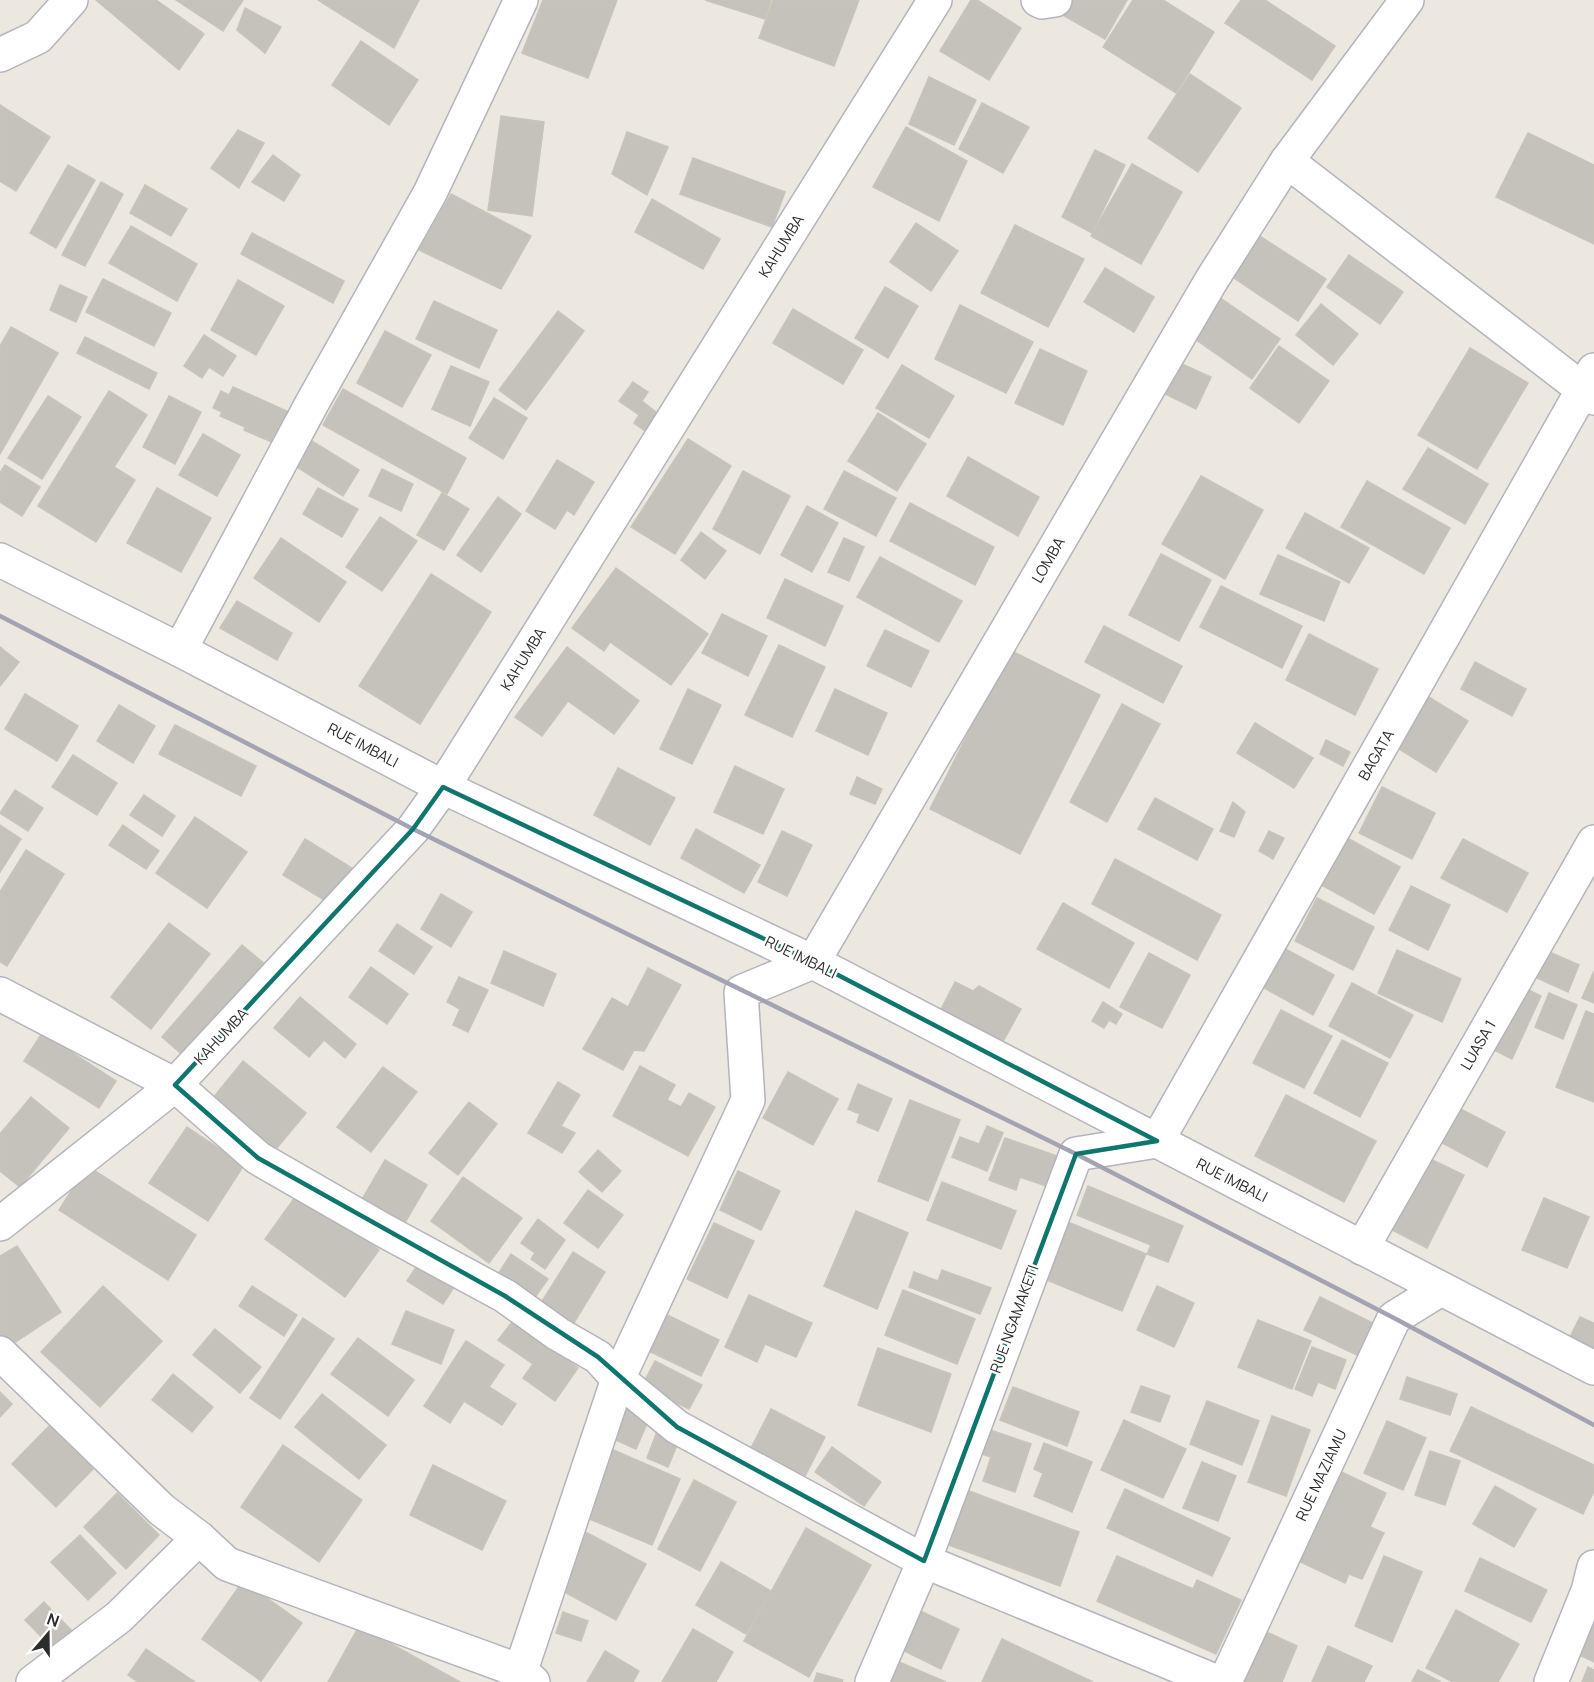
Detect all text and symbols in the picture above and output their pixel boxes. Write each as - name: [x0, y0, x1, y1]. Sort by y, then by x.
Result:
- street label: KAHUMBA: [753, 210, 809, 281]
- street label: LOMBA: [1027, 533, 1070, 587]
- street label: KAHUMBA: [495, 623, 551, 694]
- street label: RUE IMBALI: [324, 718, 402, 772]
- street label: BAGATA: [1353, 725, 1399, 784]
- street label: RUE IMBALI: [762, 931, 840, 983]
- street label: KAHUMBA: [189, 1003, 253, 1069]
- street label: LUASA 1: [1455, 1016, 1501, 1074]
- street label: RUE IMBALI: [1193, 1153, 1271, 1207]
- street label: RUE NGAMAKETI: [985, 1262, 1043, 1376]
- street label: RUE MAZIAMU: [1291, 1426, 1351, 1524]
- north arrow: [18, 1604, 78, 1664]
- text: N: [44, 1608, 62, 1632]

